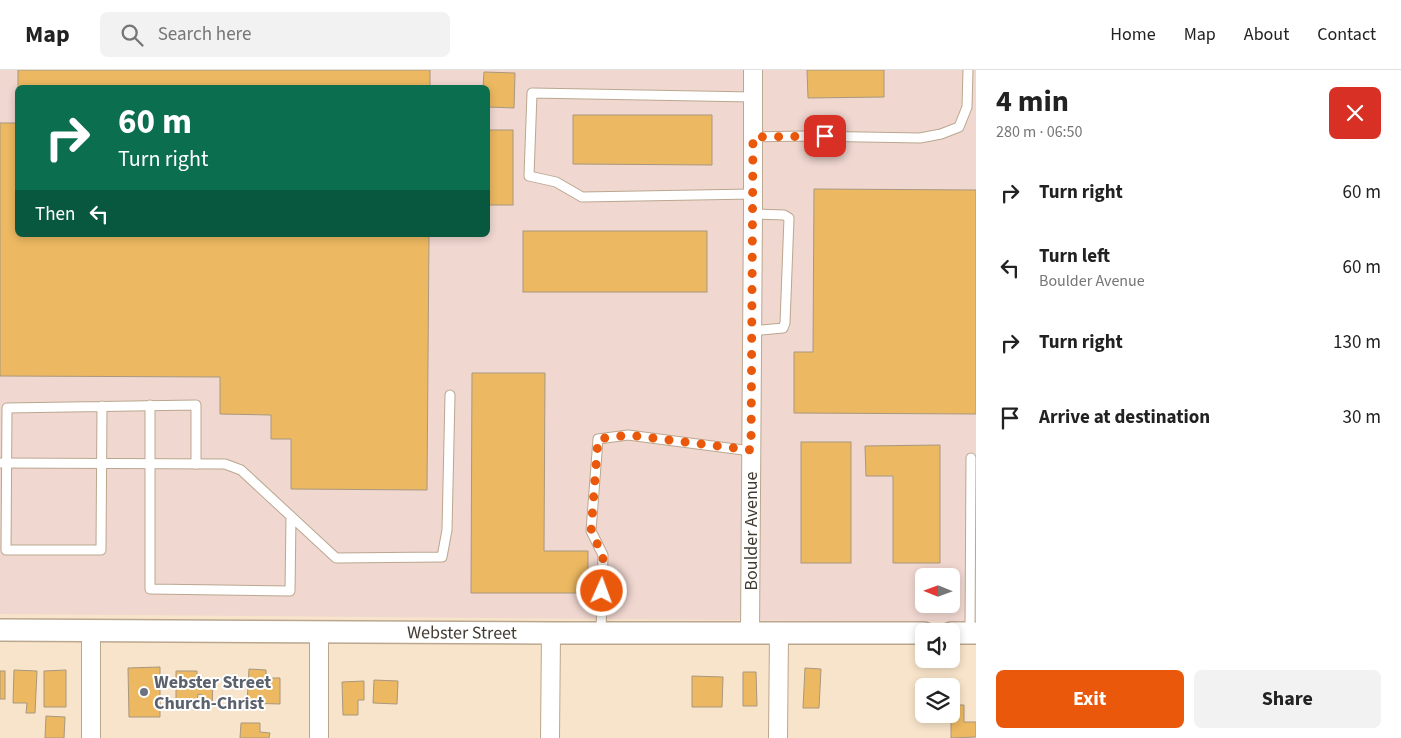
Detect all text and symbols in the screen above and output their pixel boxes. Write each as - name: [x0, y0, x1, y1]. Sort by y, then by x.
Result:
- search box: [100, 12, 450, 57]
- text: Map: [25, 17, 70, 52]
- icon: search: [118, 21, 146, 49]
- text: Search here: [158, 21, 251, 48]
- text: Home: [1110, 22, 1156, 47]
- text: Map: [1184, 22, 1216, 47]
- text: About: [1244, 22, 1289, 47]
- text: Contact: [1317, 22, 1376, 47]
- text: 4 min: [996, 80, 1069, 123]
- button: close: [1329, 87, 1381, 139]
- text: 60 m: [118, 97, 192, 147]
- icon: right: [35, 105, 100, 170]
- pin: [804, 115, 846, 157]
- text: 280 m · 06:50: [996, 121, 1083, 143]
- icon: arrive: [811, 122, 839, 150]
- text: Turn right: [118, 143, 208, 175]
- icon: right: [996, 179, 1024, 207]
- text: Turn right: [1039, 179, 1123, 206]
- text: 60 m: [1343, 179, 1381, 206]
- icon: left: [85, 200, 113, 228]
- text: Then: [35, 201, 75, 228]
- text: Turn left: [1039, 243, 1110, 270]
- icon: left: [996, 254, 1024, 282]
- text: 60 m: [1343, 254, 1381, 281]
- text: Boulder Avenue: [1039, 270, 1145, 292]
- icon: right: [996, 329, 1024, 357]
- text: Turn right: [1039, 329, 1123, 356]
- text: 130 m: [1333, 329, 1381, 356]
- icon: arrive: [996, 404, 1024, 432]
- text: Arrive at destination: [1039, 404, 1210, 431]
- text: 30 m: [1343, 404, 1381, 431]
- street label: Boulder Avenue: [739, 471, 764, 590]
- position arrow: [575, 564, 627, 616]
- north arrow: [915, 568, 960, 612]
- map controls: [915, 568, 960, 723]
- street label: Webster Street: [407, 620, 517, 646]
- button: sound: [915, 623, 960, 668]
- place label: Webster Street Church-Christ: [154, 670, 271, 716]
- button: Exit: [996, 670, 1184, 728]
- button: Share: [1194, 670, 1381, 728]
- button: layers: [915, 678, 960, 723]
- marker: Webster Street Church-Christ: [138, 686, 150, 698]

